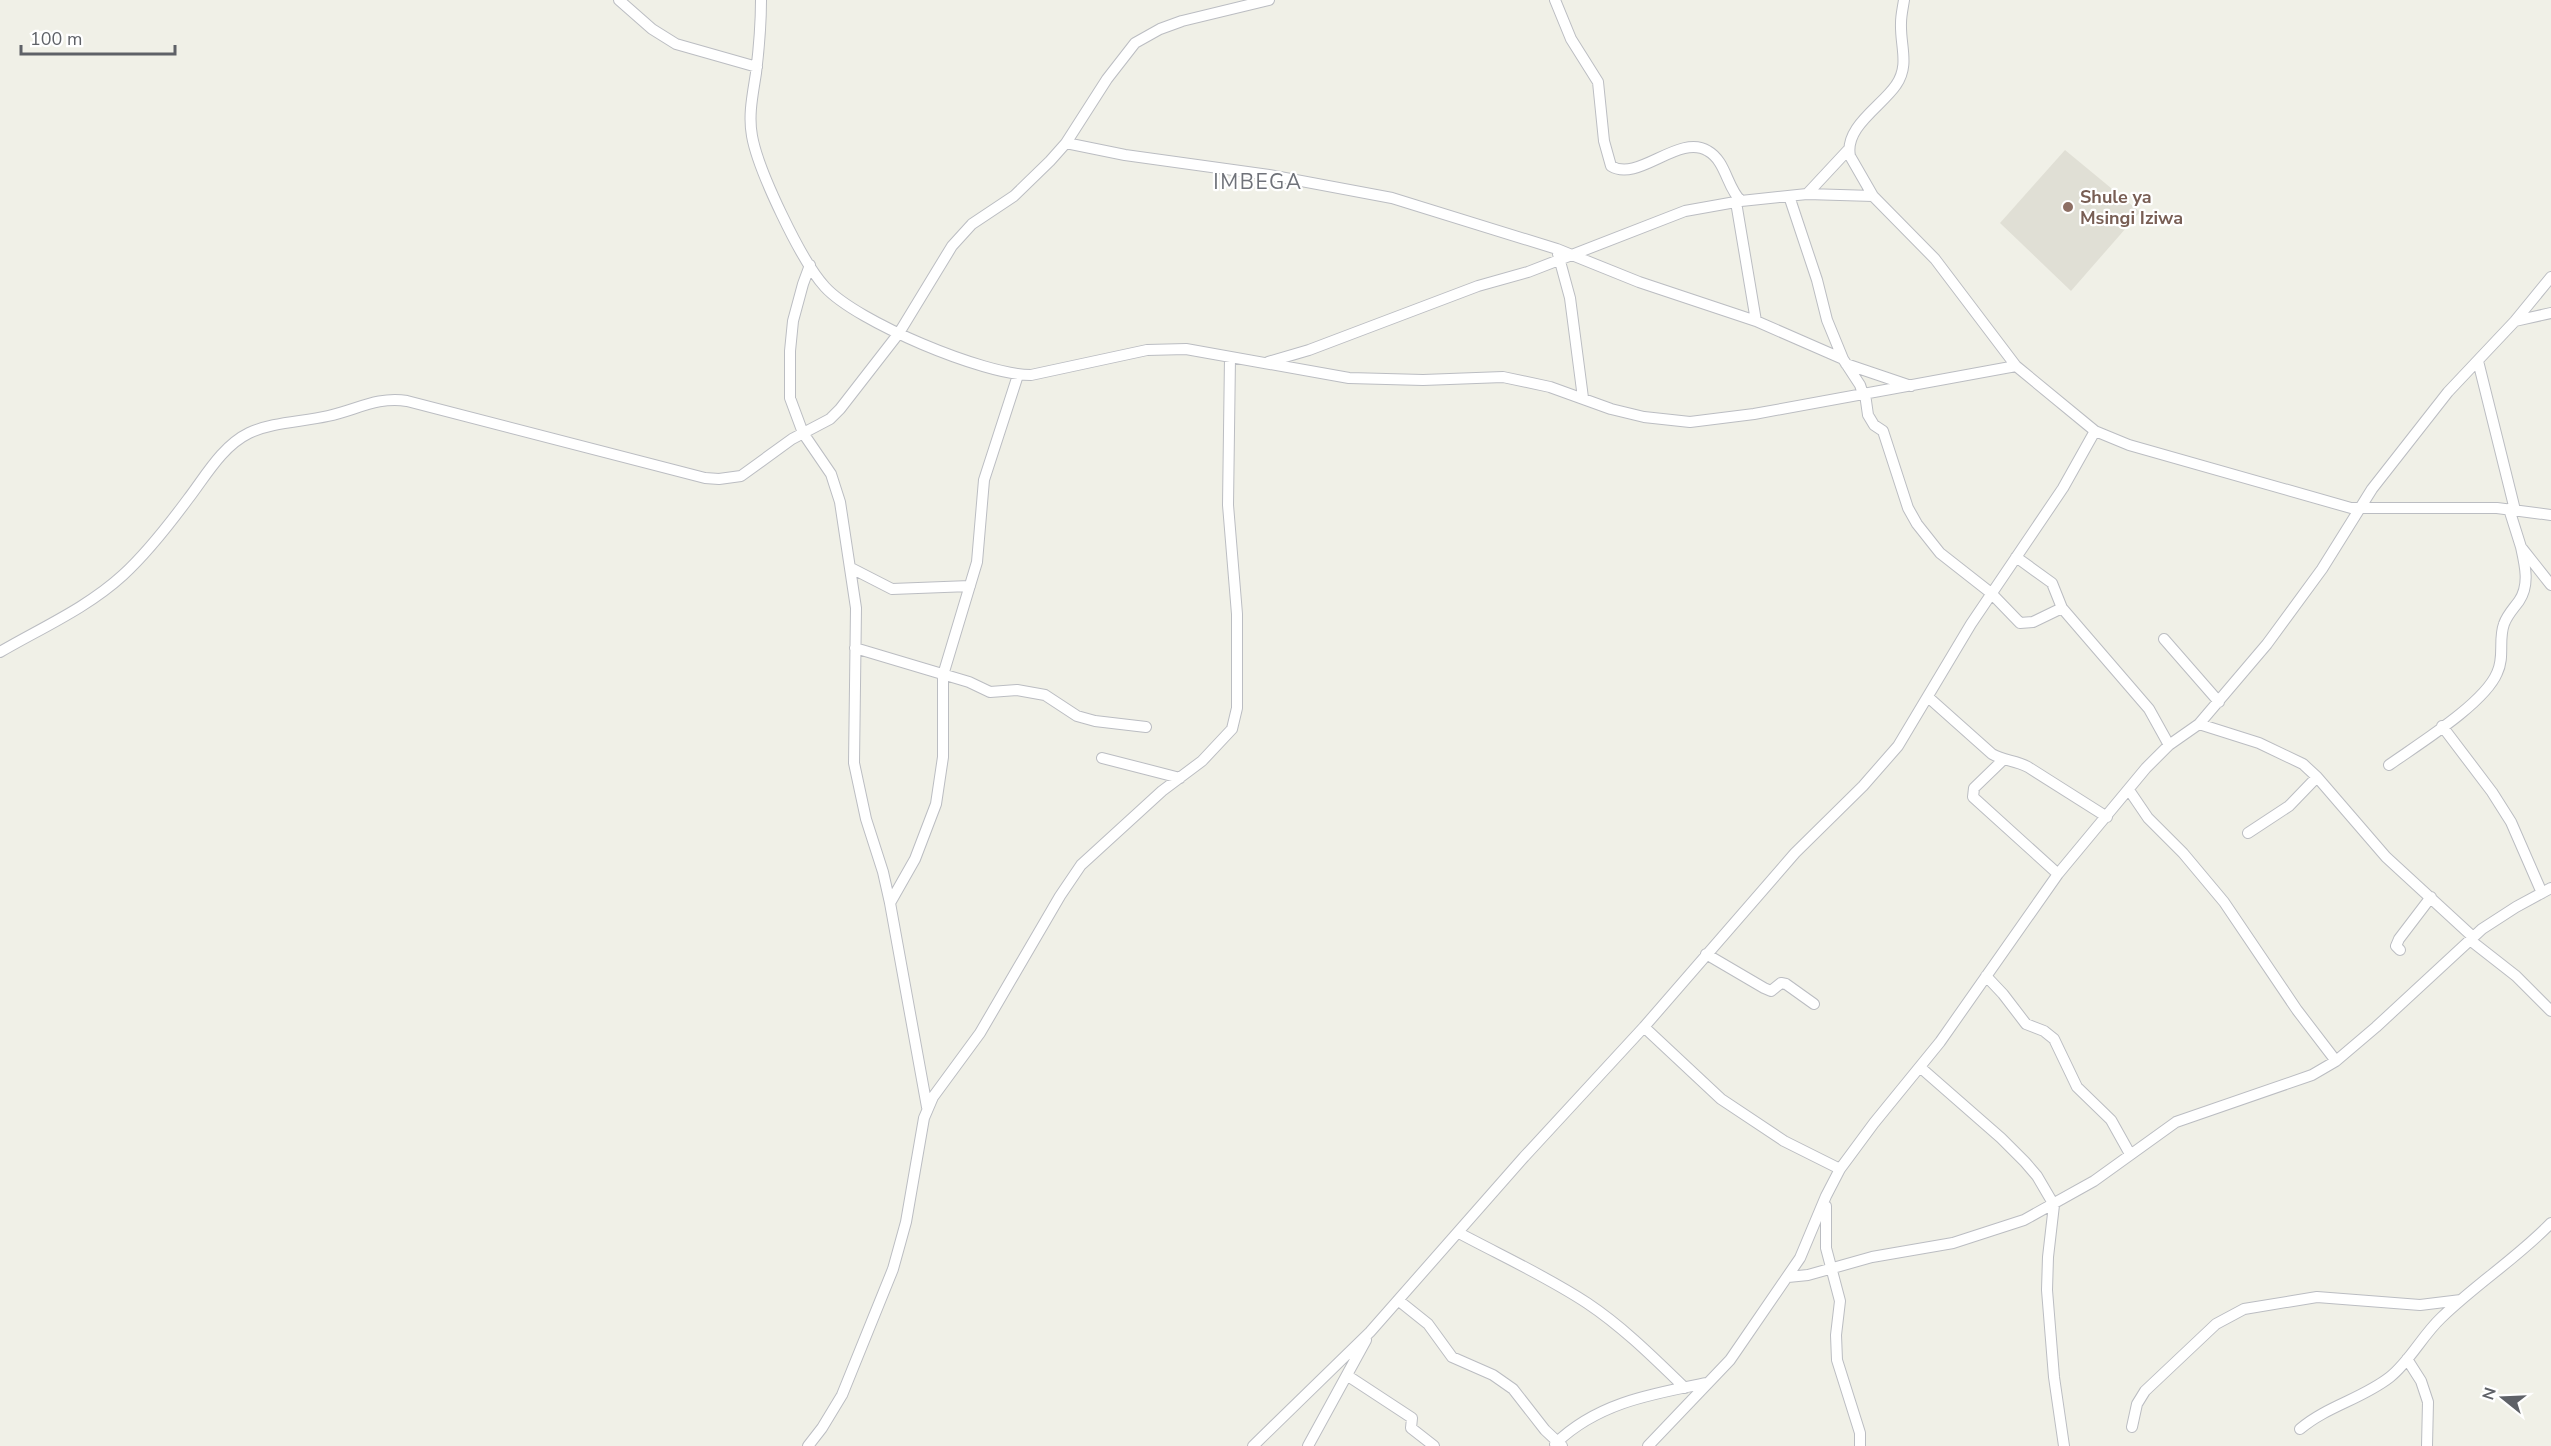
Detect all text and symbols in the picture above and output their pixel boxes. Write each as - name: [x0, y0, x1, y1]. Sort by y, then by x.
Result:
- scale bar: [21, 18, 176, 56]
- text: 100 m: [30, 27, 82, 51]
- district label: IMBEGA: [1213, 168, 1303, 196]
- place label: Shule ya Msingi Iziwa: [2080, 185, 2183, 230]
- marker: Shule ya Msingi Iziwa: [2061, 200, 2075, 214]
- north arrow: [2473, 1368, 2533, 1428]
- text: N: [2477, 1385, 2502, 1403]

